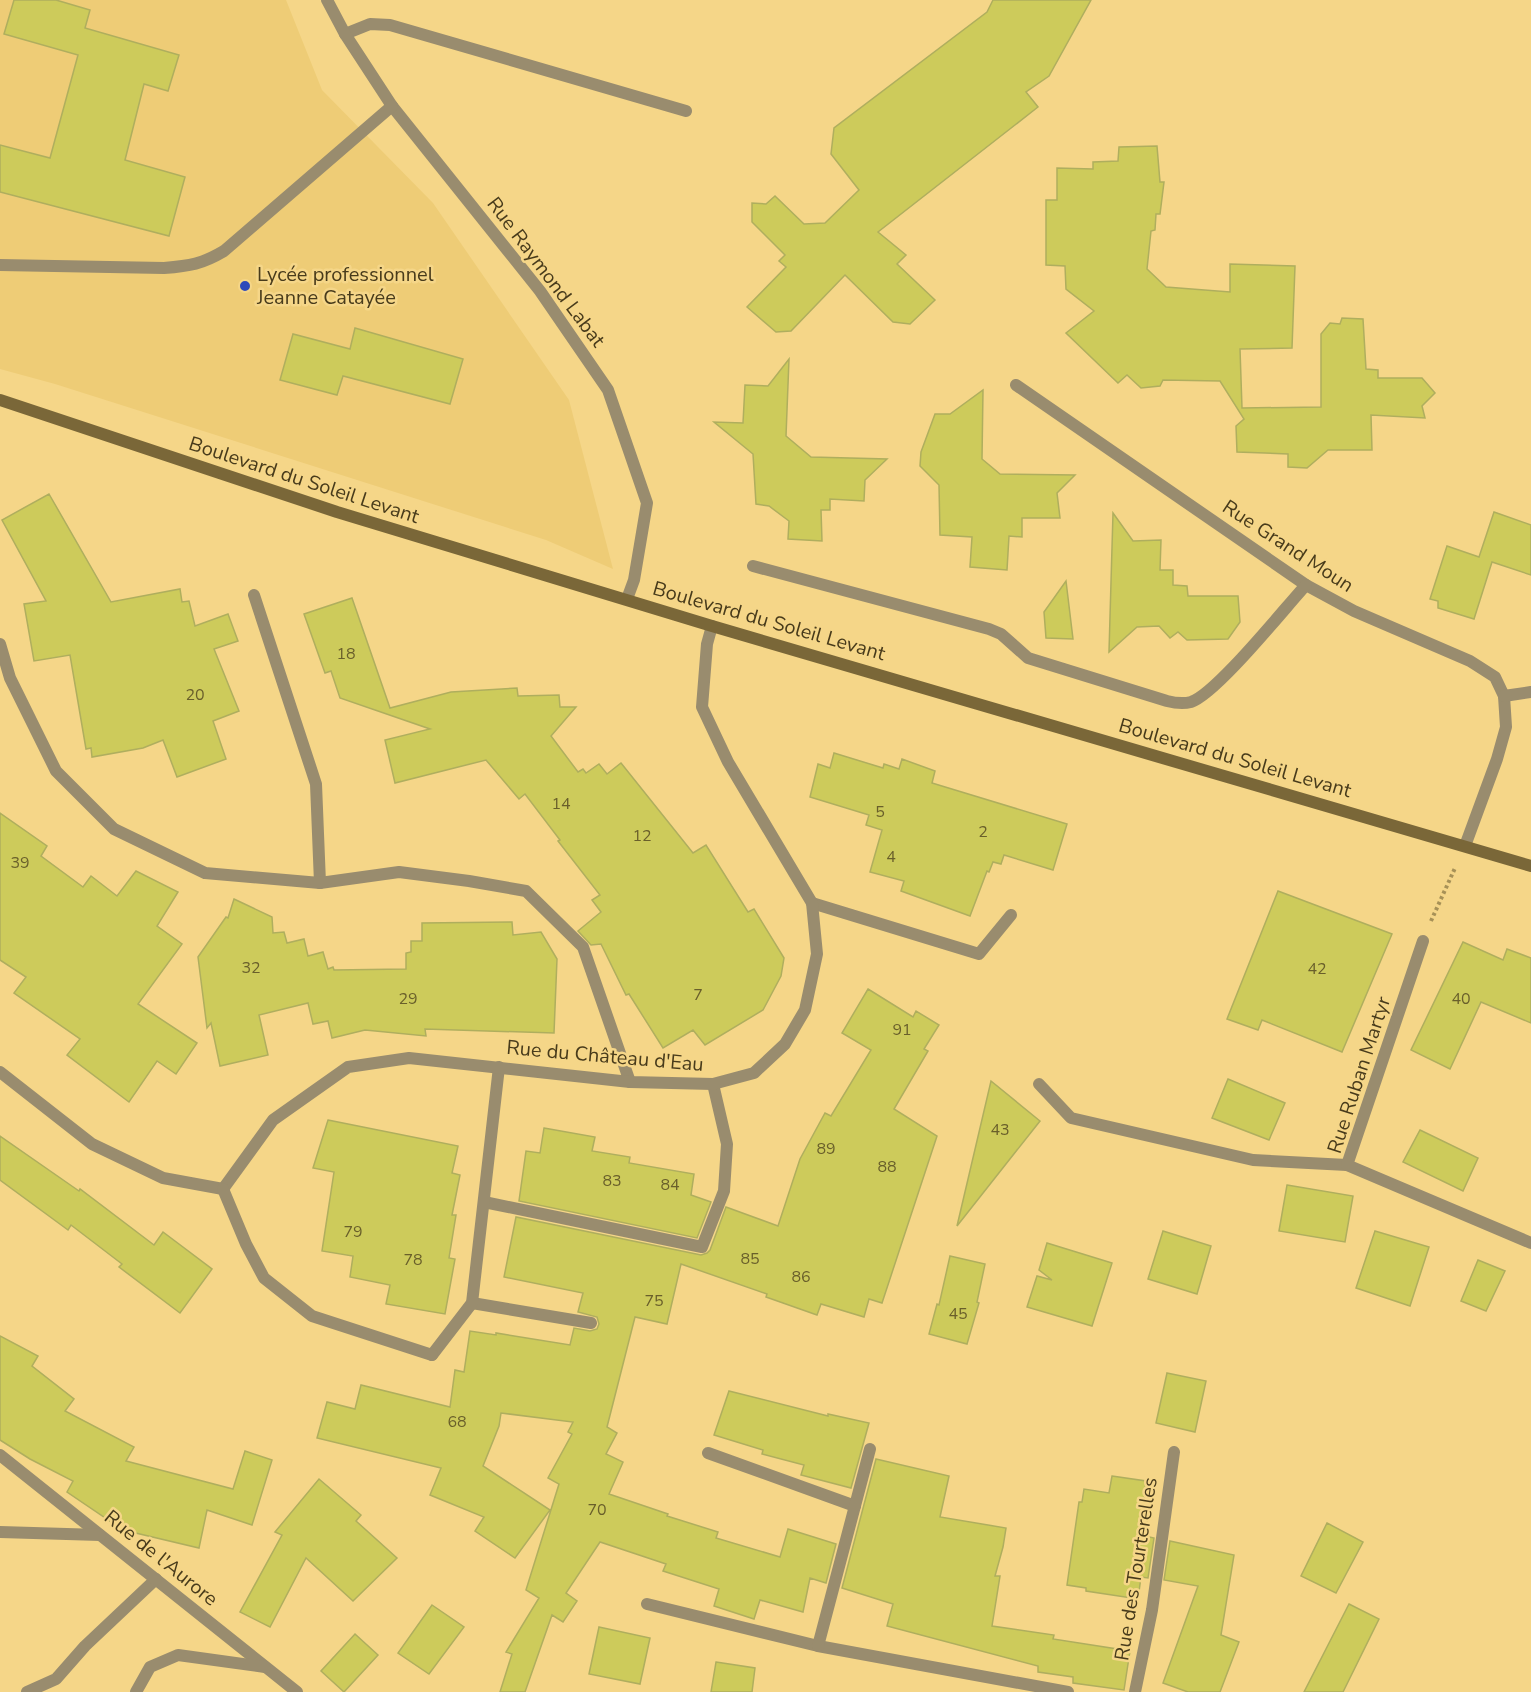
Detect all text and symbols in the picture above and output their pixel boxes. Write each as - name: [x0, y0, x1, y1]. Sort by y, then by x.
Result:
- street label: Rue Raymond Labat: [481, 191, 612, 353]
- place label: Lycée professionnel Jeanne Catayée: [256, 261, 434, 311]
- marker: Lycée professionnel Jeanne Catayée: [238, 279, 252, 293]
- street label: Boulevard du Soleil Levant: [185, 430, 424, 530]
- street label: Rue Grand Moun: [1217, 493, 1359, 599]
- street label: Boulevard du Soleil Levant: [650, 575, 889, 667]
- house number: 18: [336, 643, 356, 665]
- house number: 20: [185, 684, 205, 706]
- street label: Boulevard du Soleil Levant: [1116, 712, 1355, 804]
- house number: 14: [551, 793, 571, 815]
- house number: 5: [875, 801, 885, 823]
- house number: 2: [978, 821, 988, 843]
- house number: 12: [632, 825, 652, 847]
- house number: 4: [886, 846, 896, 868]
- house number: 39: [10, 852, 30, 874]
- house number: 32: [241, 957, 261, 979]
- house number: 42: [1307, 958, 1327, 980]
- house number: 7: [693, 984, 703, 1006]
- house number: 29: [398, 988, 418, 1010]
- house number: 40: [1451, 988, 1471, 1010]
- street label: Rue Ruban Martyr: [1321, 993, 1397, 1157]
- house number: 91: [892, 1019, 912, 1041]
- street label: Rue du Château d'Eau: [505, 1034, 705, 1078]
- house number: 43: [990, 1119, 1010, 1141]
- house number: 89: [816, 1138, 836, 1160]
- house number: 88: [877, 1156, 897, 1178]
- house number: 83: [602, 1170, 622, 1192]
- house number: 84: [660, 1174, 680, 1196]
- house number: 79: [343, 1221, 363, 1243]
- house number: 85: [740, 1248, 760, 1270]
- house number: 78: [403, 1249, 423, 1271]
- house number: 86: [791, 1266, 811, 1288]
- house number: 75: [644, 1290, 664, 1312]
- house number: 45: [948, 1303, 968, 1325]
- house number: 68: [447, 1411, 467, 1433]
- street label: Rue des Tourterelles: [1108, 1475, 1164, 1663]
- house number: 70: [587, 1499, 607, 1521]
- street label: Rue de l'Aurore: [98, 1504, 224, 1612]

